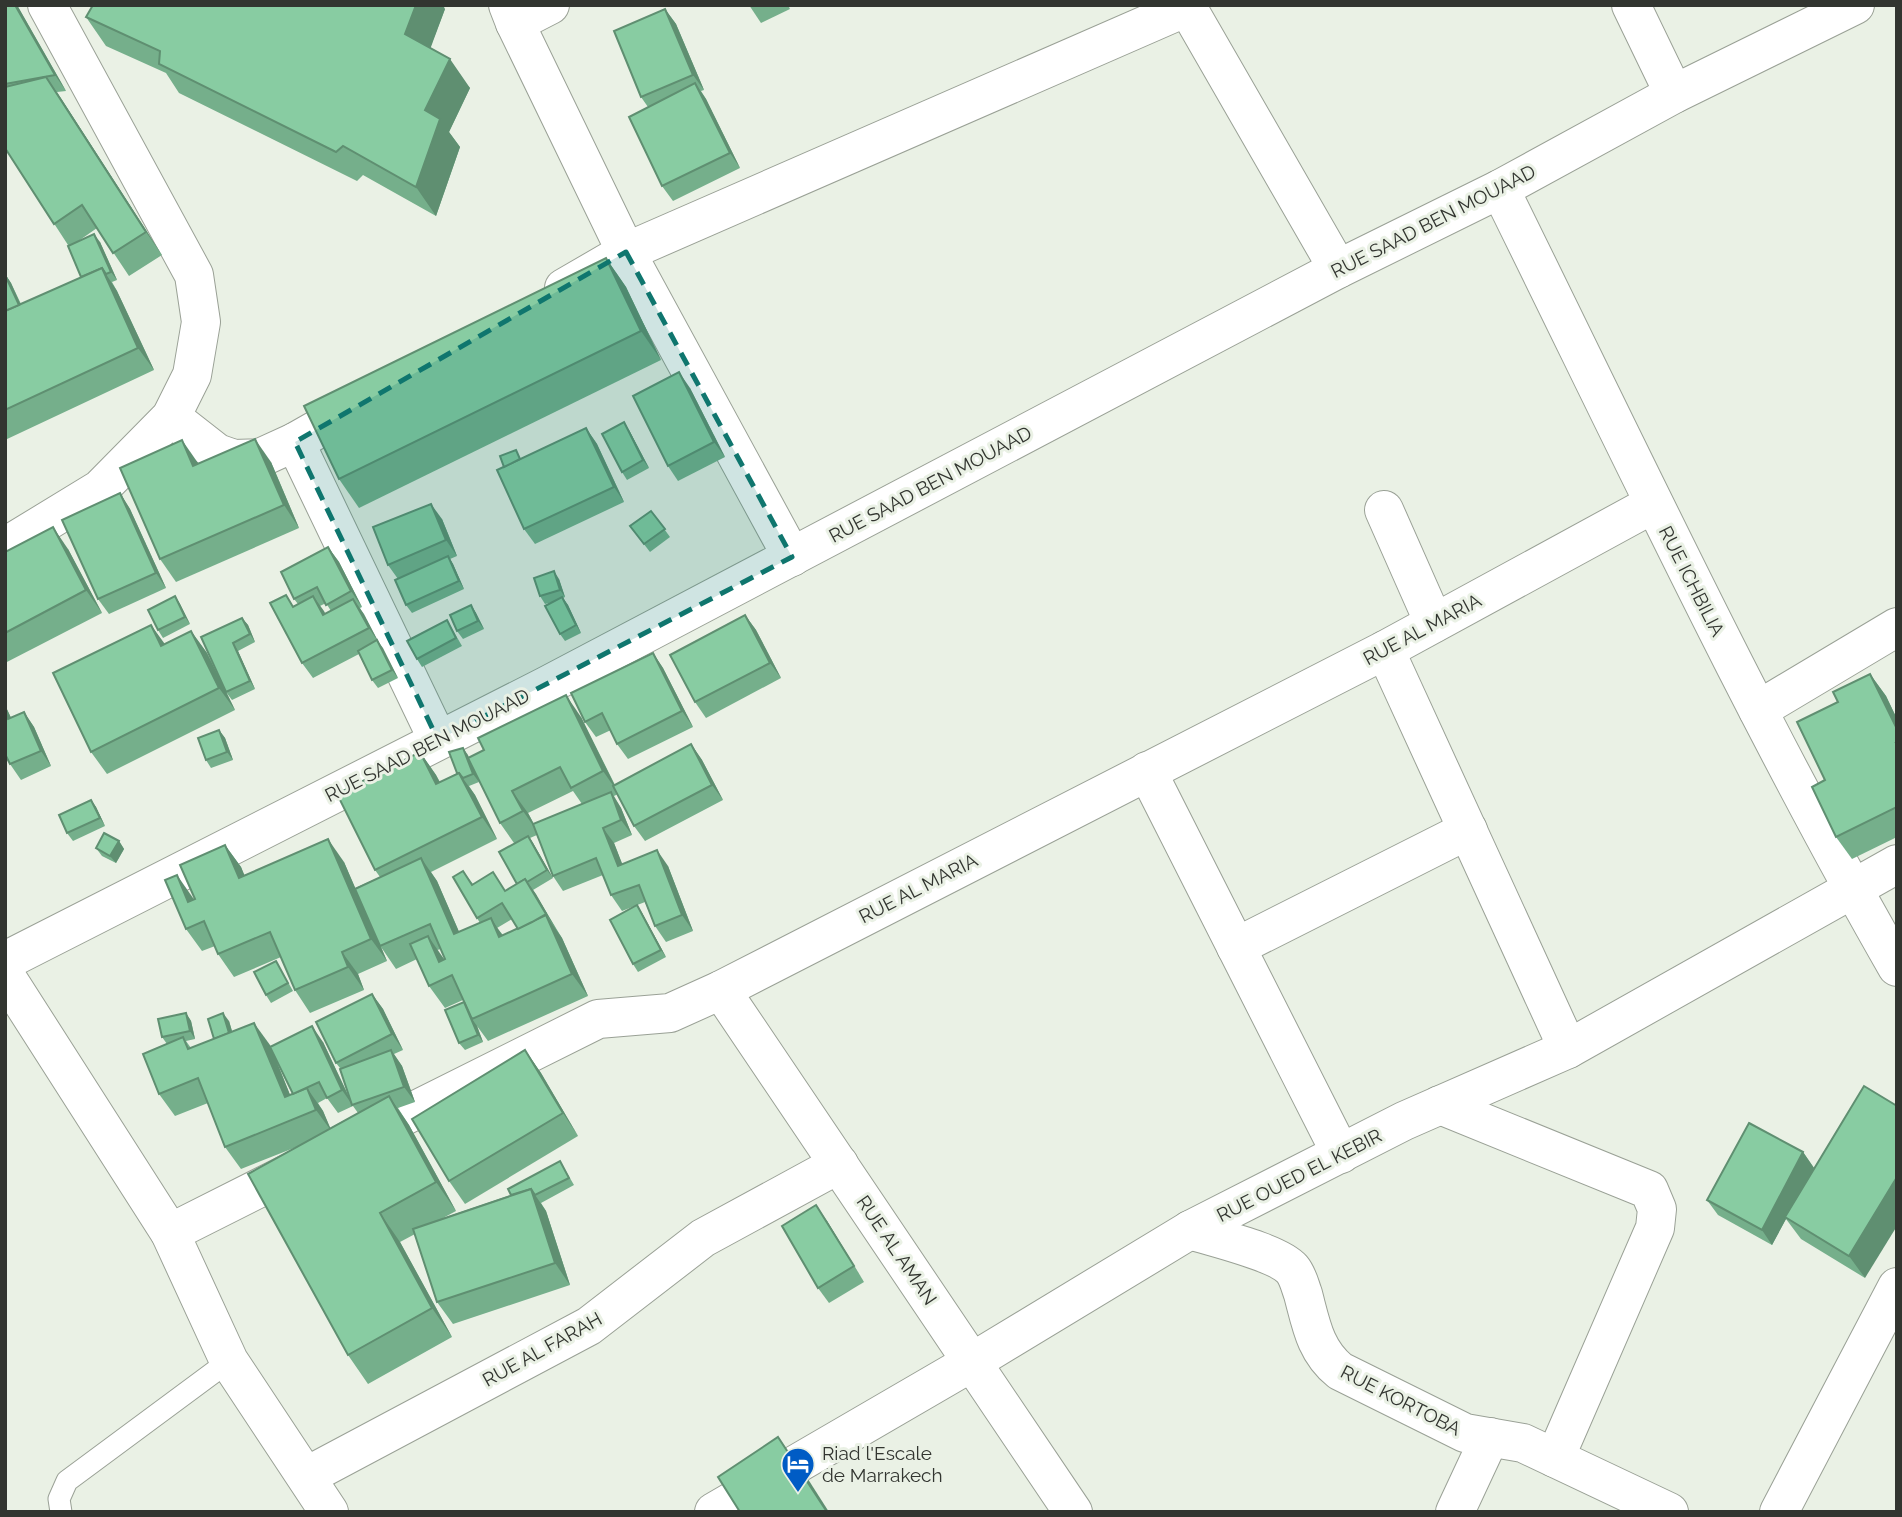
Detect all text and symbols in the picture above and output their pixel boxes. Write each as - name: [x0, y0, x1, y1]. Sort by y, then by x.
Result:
- street label: RUE SAAD BEN MOUAAD: [1327, 160, 1539, 282]
- street label: RUE SAAD BEN MOUAAD: [825, 421, 1035, 547]
- street label: RUE ICHBILIA: [1655, 522, 1729, 640]
- street label: RUE AL MARIA: [1359, 589, 1485, 669]
- street label: RUE SAAD BEN MOUAAD: [321, 684, 533, 806]
- street label: RUE AL MARIA: [855, 849, 981, 927]
- street label: RUE OUED EL KEBIR: [1213, 1124, 1385, 1226]
- street label: RUE AL AMAN: [852, 1191, 942, 1309]
- street label: RUE AL FARAH: [479, 1307, 605, 1391]
- street label: RUE KORTOBA: [1337, 1360, 1465, 1440]
- place label: Riad l'Escale de Marrakech: [822, 1442, 943, 1486]
- hotel icon: Riad l'Escale de Marrakech: [779, 1445, 817, 1494]

